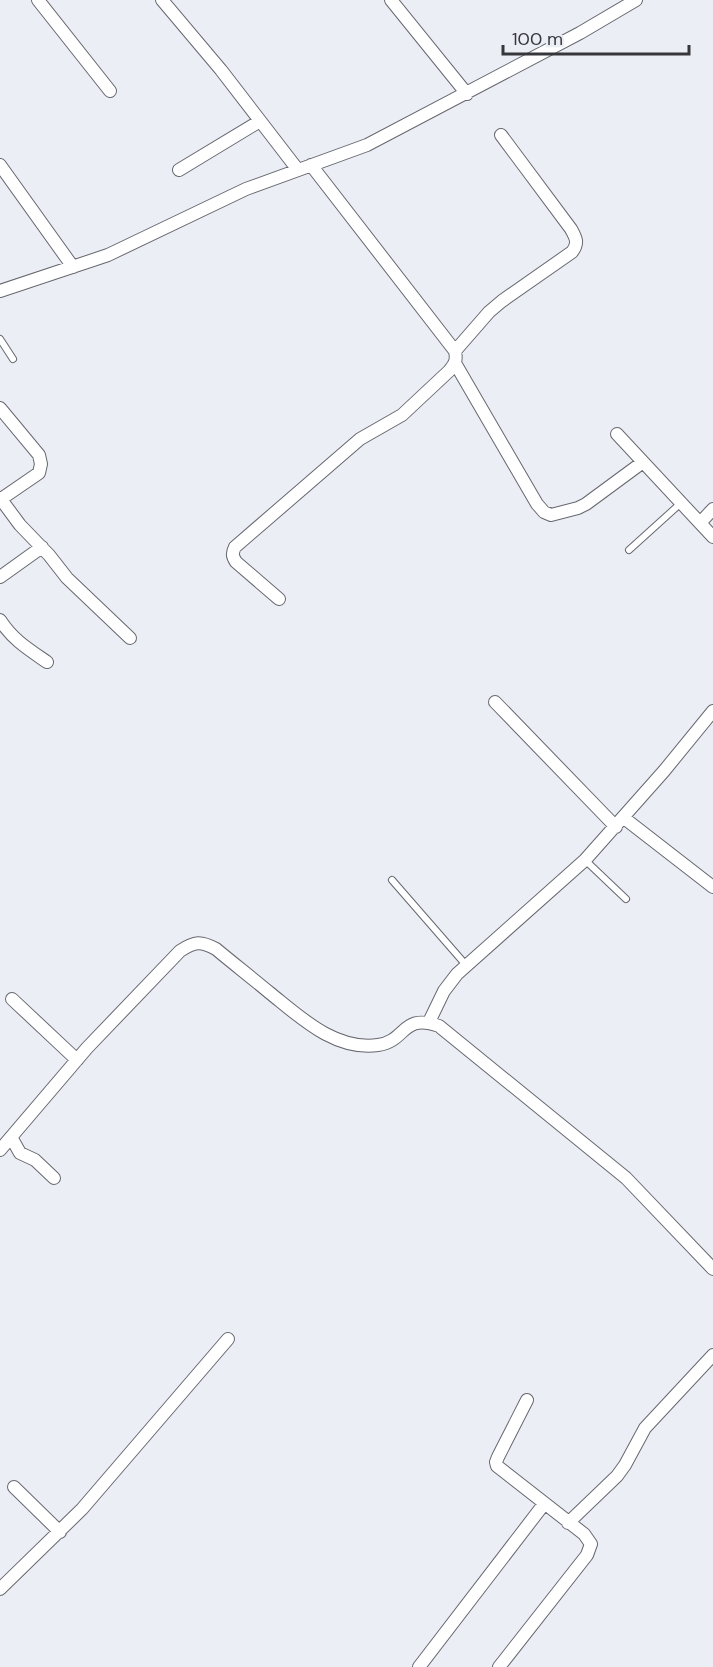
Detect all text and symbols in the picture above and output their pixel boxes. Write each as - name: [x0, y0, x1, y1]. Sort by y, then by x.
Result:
- scale bar: [503, 18, 689, 56]
- text: 100 m: [512, 27, 563, 51]

